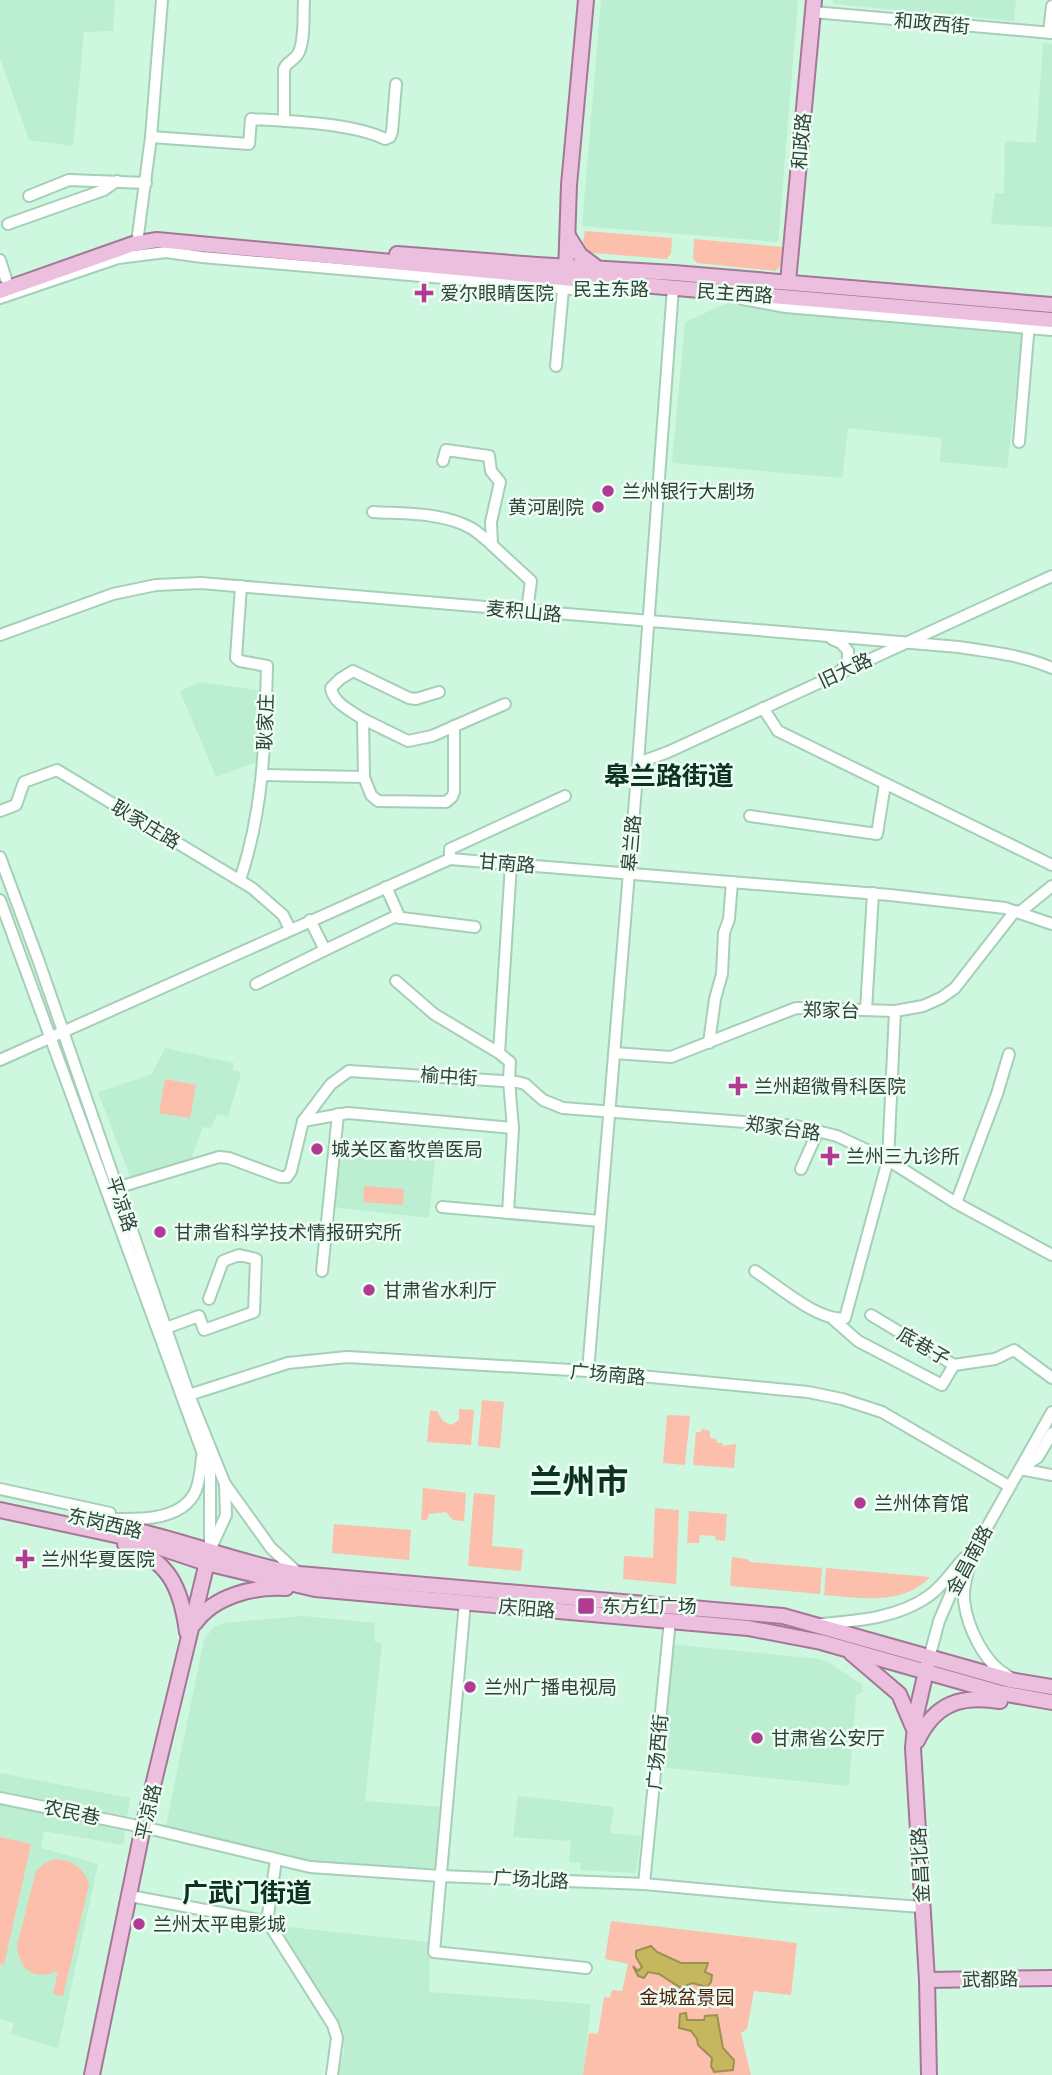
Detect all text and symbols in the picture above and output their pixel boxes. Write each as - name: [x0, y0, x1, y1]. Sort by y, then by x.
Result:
- street label: 和政西街: [893, 8, 971, 39]
- street label: 和政路: [787, 112, 816, 171]
- street label: 民主东路: [573, 277, 649, 302]
- street label: 民主西路: [696, 278, 774, 309]
- place label: 爱尔眼睛医院: [440, 281, 554, 306]
- marker: 爱尔眼睛医院: [414, 283, 434, 303]
- place label: 兰州银行大剧场: [622, 479, 755, 504]
- marker: 兰州银行大剧场: [600, 483, 616, 499]
- place label: 黄河剧院: [508, 495, 584, 520]
- marker: 黄河剧院: [590, 499, 606, 515]
- street label: 麦积山路: [485, 596, 563, 627]
- street label: 旧大路: [814, 647, 876, 694]
- street label: 耿家庄: [252, 693, 279, 751]
- district label: 皋兰路街道: [604, 759, 734, 793]
- street label: 耿家庄路: [107, 794, 185, 855]
- street label: 皋兰路: [617, 814, 646, 873]
- street label: 甘南路: [477, 849, 536, 878]
- street label: 郑家台: [802, 998, 860, 1023]
- street label: 榆中街: [420, 1062, 478, 1091]
- place label: 兰州超微骨科医院: [754, 1074, 906, 1099]
- marker: 兰州超微骨科医院: [728, 1076, 748, 1096]
- street label: 郑家台路: [744, 1111, 822, 1146]
- place label: 城关区畜牧兽医局: [331, 1137, 483, 1162]
- marker: 城关区畜牧兽医局: [309, 1141, 325, 1157]
- place label: 兰州三九诊所: [846, 1144, 960, 1169]
- marker: 兰州三九诊所: [820, 1146, 840, 1166]
- street label: 平凉路: [100, 1173, 143, 1235]
- place label: 甘肃省科学技术情报研究所: [174, 1220, 402, 1245]
- marker: 甘肃省科学技术情报研究所: [152, 1224, 168, 1240]
- place label: 甘肃省水利厅: [383, 1278, 497, 1303]
- marker: 甘肃省水利厅: [361, 1282, 377, 1298]
- street label: 底巷子: [893, 1321, 955, 1372]
- street label: 广场南路: [569, 1359, 647, 1390]
- district label: 兰州市: [530, 1460, 629, 1503]
- place label: 兰州体育馆: [874, 1491, 969, 1516]
- marker: 兰州体育馆: [852, 1495, 868, 1511]
- street label: 东岗西路: [65, 1503, 145, 1544]
- street label: 金昌南路: [941, 1521, 998, 1600]
- place label: 兰州华夏医院: [41, 1547, 155, 1572]
- marker: 兰州华夏医院: [15, 1549, 35, 1569]
- street label: 庆阳路: [497, 1594, 556, 1623]
- place label: 东方红广场: [602, 1594, 697, 1619]
- marker: 东方红广场: [576, 1596, 596, 1616]
- place label: 兰州广播电视局: [484, 1675, 617, 1700]
- marker: 兰州广播电视局: [462, 1679, 478, 1695]
- street label: 广场西街: [642, 1713, 673, 1791]
- place label: 甘肃省公安厅: [771, 1726, 885, 1751]
- marker: 甘肃省公安厅: [749, 1730, 765, 1746]
- street label: 平凉路: [130, 1782, 167, 1843]
- street label: 农民巷: [41, 1794, 102, 1831]
- street label: 金昌北路: [906, 1826, 935, 1904]
- street label: 广场北路: [492, 1865, 570, 1894]
- district label: 广武门街道: [182, 1876, 312, 1910]
- place label: 兰州太平电影城: [153, 1912, 286, 1937]
- marker: 兰州太平电影城: [131, 1916, 147, 1932]
- street label: 武都路: [961, 1967, 1019, 1992]
- park label: 金城盆景园: [639, 1985, 735, 2010]

